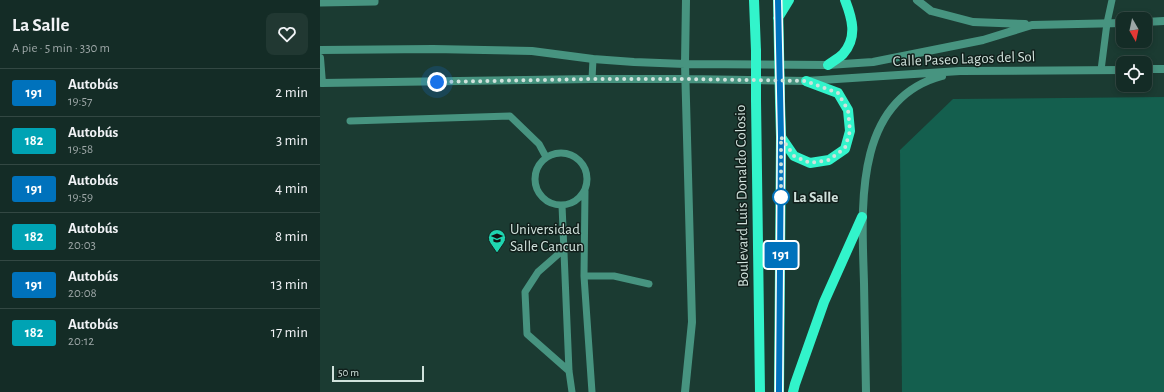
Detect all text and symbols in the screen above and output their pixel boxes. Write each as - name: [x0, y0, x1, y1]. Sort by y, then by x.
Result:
- north arrow: [1116, 12, 1152, 48]
- map controls: [1116, 12, 1152, 92]
- button: heart: [266, 13, 308, 55]
- text: La Salle: [12, 16, 70, 35]
- text: A pie · 5 min · 330 m: [12, 42, 110, 55]
- street label: Calle Paseo Lagos del Sol: [892, 49, 1036, 69]
- button: locate: [1116, 56, 1152, 92]
- your location: [427, 72, 447, 92]
- text: Autobús: [68, 77, 118, 92]
- text: 2 min: [275, 85, 308, 100]
- text: 191: [26, 86, 42, 100]
- text: 19:57: [68, 95, 92, 108]
- street label: Boulevard Luis Donaldo Colosio: [733, 105, 751, 287]
- text: Autobús: [68, 125, 118, 140]
- text: 3 min: [276, 133, 308, 148]
- text: 182: [25, 134, 43, 148]
- text: 19:58: [68, 143, 93, 156]
- text: Autobús: [68, 173, 118, 188]
- text: 4 min: [275, 181, 308, 196]
- text: 191: [26, 182, 42, 196]
- marker: La Salle: [772, 188, 790, 206]
- place label: La Salle: [793, 190, 838, 205]
- text: 19:59: [68, 191, 93, 204]
- text: Autobús: [68, 221, 118, 236]
- place label: Universidad Salle Cancun: [510, 222, 584, 254]
- school or university icon: Universidad Salle Cancun: [487, 228, 507, 253]
- text: 8 min: [275, 229, 308, 244]
- text: 182: [25, 230, 43, 244]
- text: 20:03: [68, 239, 96, 252]
- line badge: 191: [758, 242, 804, 268]
- text: 191: [773, 248, 789, 262]
- text: Autobús: [68, 269, 118, 284]
- text: 13 min: [271, 277, 308, 292]
- text: 191: [26, 278, 42, 292]
- text: 20:08: [68, 287, 97, 300]
- text: Autobús: [68, 317, 118, 332]
- text: 17 min: [271, 325, 308, 340]
- text: 182: [25, 326, 43, 340]
- text: 20:12: [68, 335, 94, 348]
- scale bar: [332, 364, 424, 383]
- text: 50 m: [338, 367, 359, 378]

